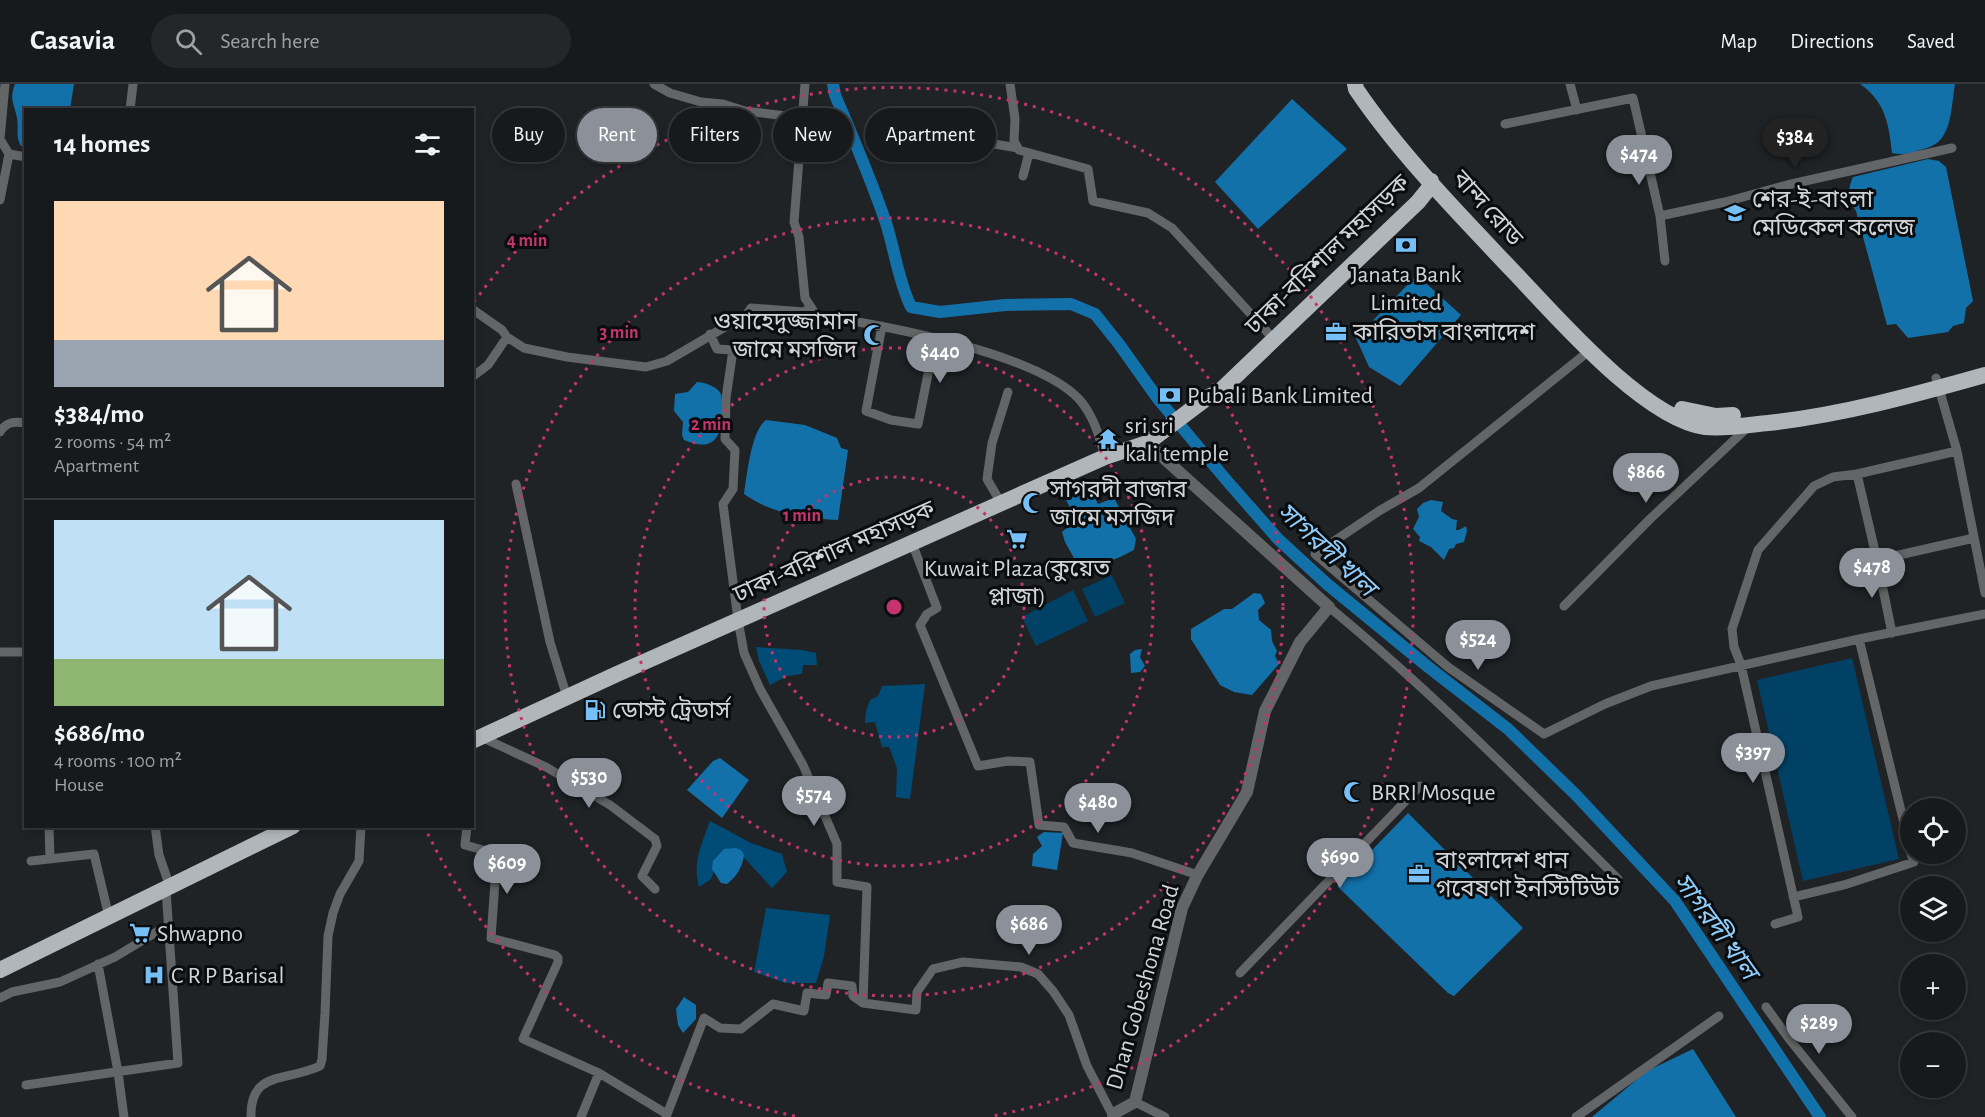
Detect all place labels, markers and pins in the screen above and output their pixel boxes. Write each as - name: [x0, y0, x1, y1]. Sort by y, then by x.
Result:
- pin: $384: [1759, 118, 1831, 169]
- pin: $474: [1603, 135, 1675, 186]
- place label: শের-ই-বাংলা মেডিকেল কলেজ: [1752, 185, 1915, 240]
- school or university icon: শের-ই-বাংলা মেডিকেল কলেজ: [1723, 201, 1747, 225]
- bank icon: Janata Bank Limited: [1394, 233, 1418, 257]
- place label: Janata Bank Limited: [1350, 263, 1462, 315]
- place label: ওয়াহেদুজ্জামান জামে মসজিদ: [713, 310, 858, 362]
- place label: কারিতাস বাংলাদেশ: [1352, 318, 1536, 345]
- office icon: কারিতাস বাংলাদেশ: [1324, 320, 1348, 344]
- mosque icon: ওয়াহেদুজ্জামান জামে মসজিদ: [862, 323, 886, 347]
- pin: $440: [904, 333, 976, 384]
- bank icon: Pubali Bank Limited: [1158, 383, 1182, 407]
- place label: Pubali Bank Limited: [1187, 384, 1373, 408]
- place label: sri sri kali temple: [1125, 414, 1229, 466]
- temple icon: sri sri kali temple: [1096, 427, 1120, 451]
- pin: $866: [1610, 453, 1682, 504]
- place label: সাগরদী বাজার জামে মসজিদ: [1049, 475, 1188, 530]
- mosque icon: সাগরদী বাজার জামে মসজিদ: [1021, 491, 1045, 515]
- supermarket icon: Kuwait Plaza(কুয়েত প্লাজা): [1005, 527, 1029, 551]
- pin: $478: [1836, 548, 1908, 599]
- place label: Kuwait Plaza(কুয়েত প্লাজা): [924, 557, 1111, 609]
- centre of rings: [884, 597, 904, 617]
- pin: $524: [1442, 620, 1514, 671]
- place label: ডোস্ট ট্রেডার্স: [612, 695, 732, 723]
- fuel station icon: ডোস্ট ট্রেডার্স: [583, 698, 607, 722]
- pin: $397: [1717, 733, 1789, 784]
- pin: $530: [553, 758, 625, 809]
- pin: $574: [778, 776, 850, 827]
- mosque icon: BRRI Mosque: [1342, 780, 1366, 804]
- place label: BRRI Mosque: [1371, 781, 1496, 805]
- pin: $480: [1062, 783, 1134, 834]
- pin: $690: [1304, 838, 1376, 889]
- pin: $609: [471, 844, 543, 895]
- place label: বাংলাদেশ ধান গবেষণা ইনস্টিটিউট: [1435, 849, 1621, 901]
- office icon: বাংলাদেশ ধান গবেষণা ইনস্টিটিউট: [1407, 862, 1431, 886]
- pin: $686: [993, 905, 1065, 956]
- supermarket icon: Shwapno: [128, 921, 152, 945]
- place label: Shwapno: [157, 922, 243, 946]
- hospital icon: C R P Barisal: [142, 963, 166, 987]
- place label: C R P Barisal: [171, 964, 284, 988]
- pin: $289: [1783, 1004, 1855, 1055]

